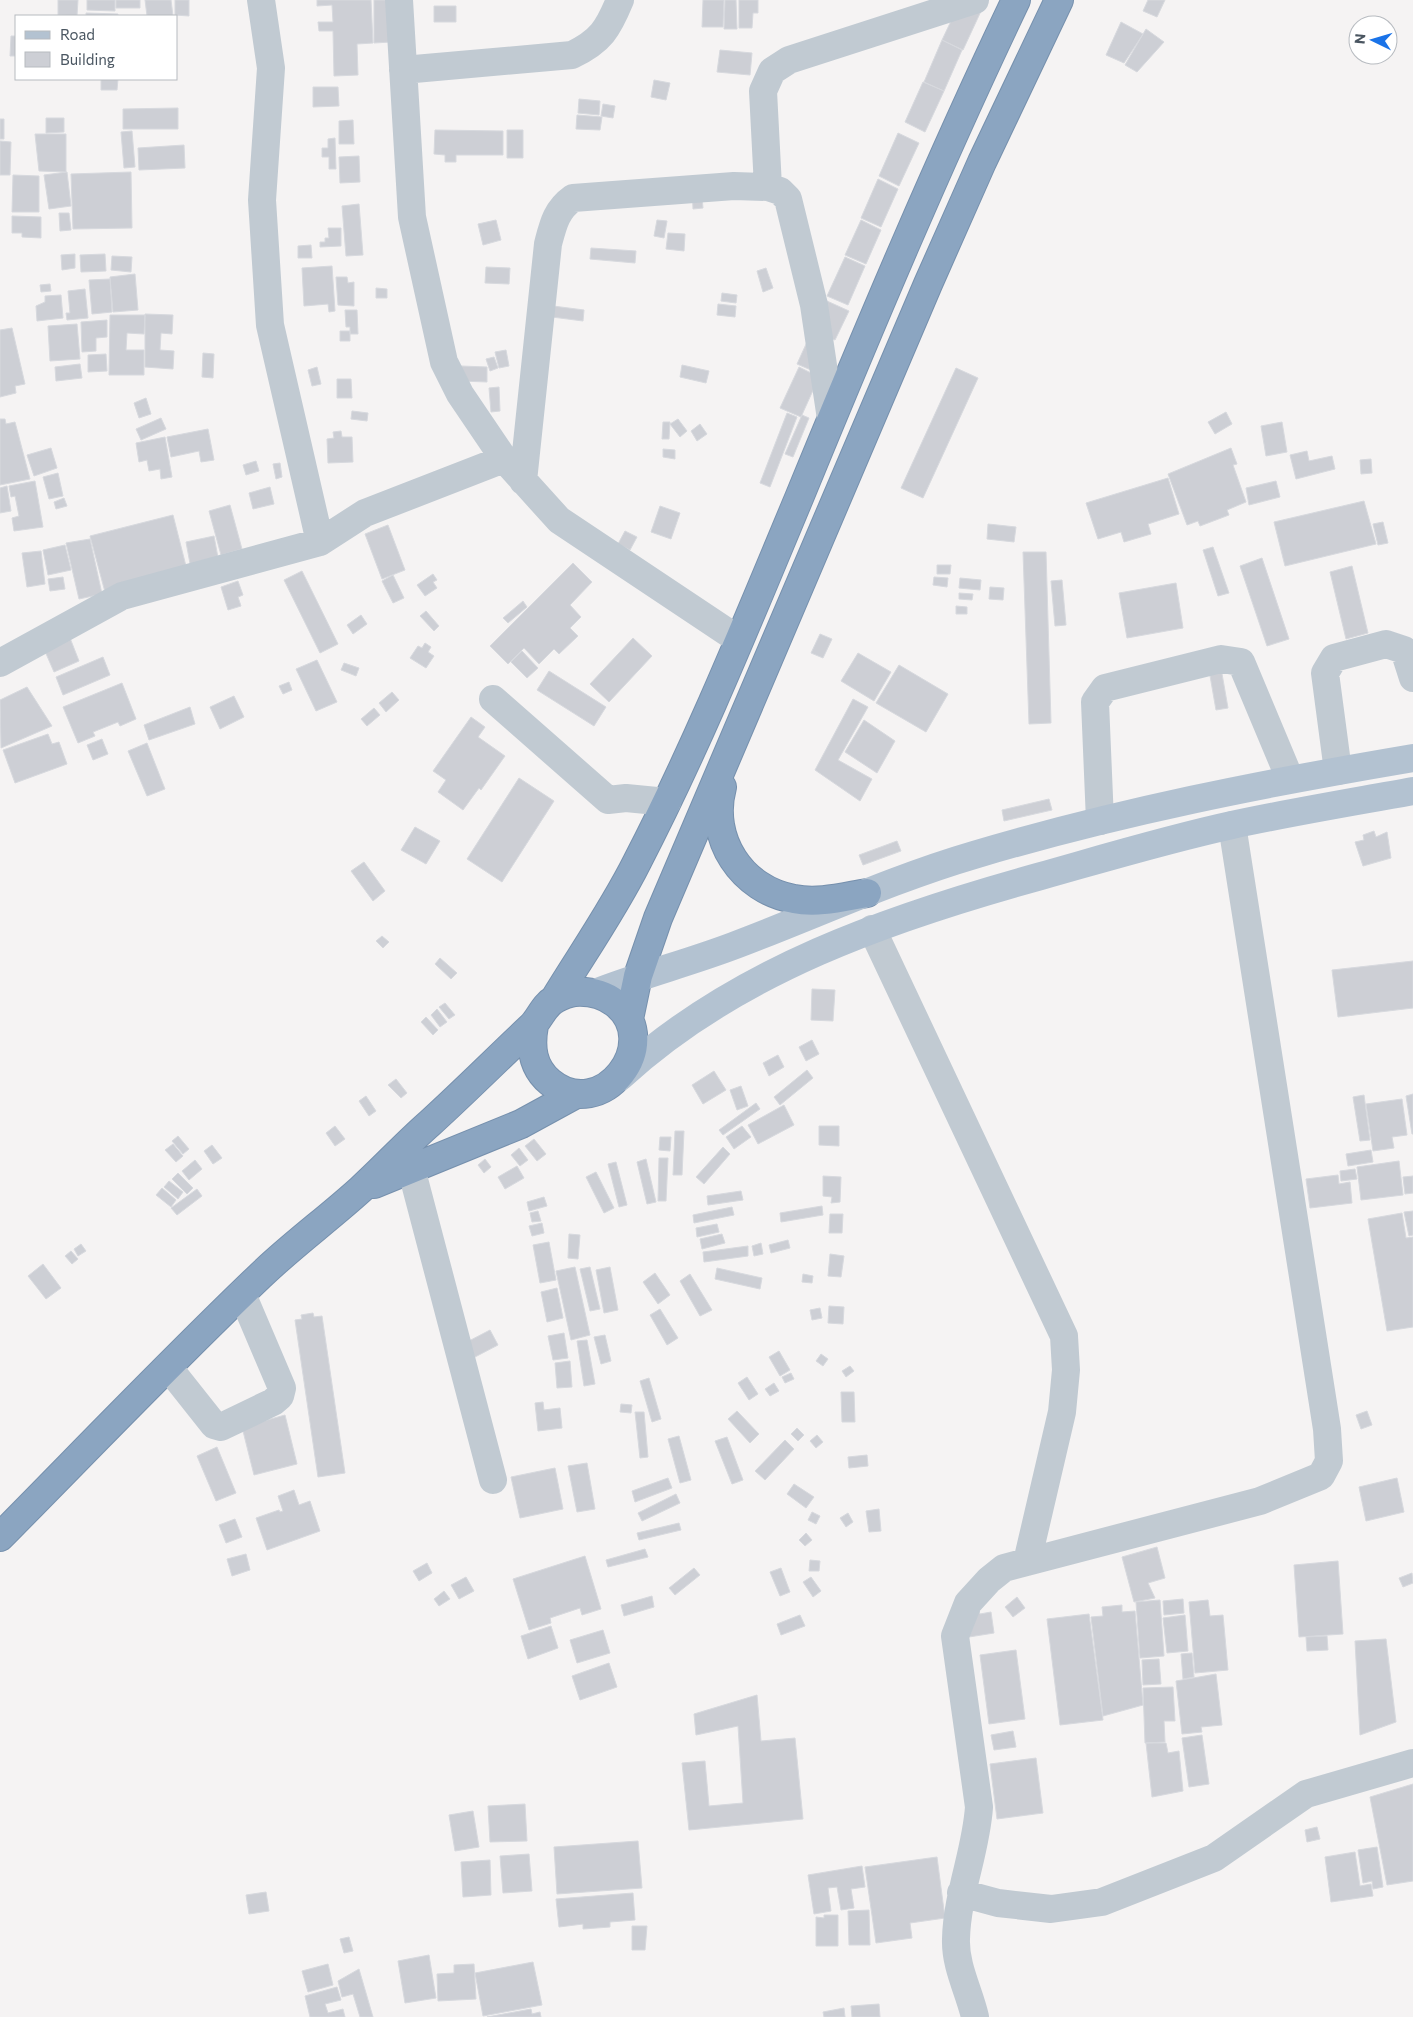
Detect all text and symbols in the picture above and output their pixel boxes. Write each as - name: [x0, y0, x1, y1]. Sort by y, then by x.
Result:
- legend: [15, 15, 178, 80]
- north arrow: [1348, 15, 1398, 65]
- text: Road: [60, 25, 95, 43]
- text: N: [1351, 33, 1368, 45]
- text: Building: [60, 50, 115, 68]

